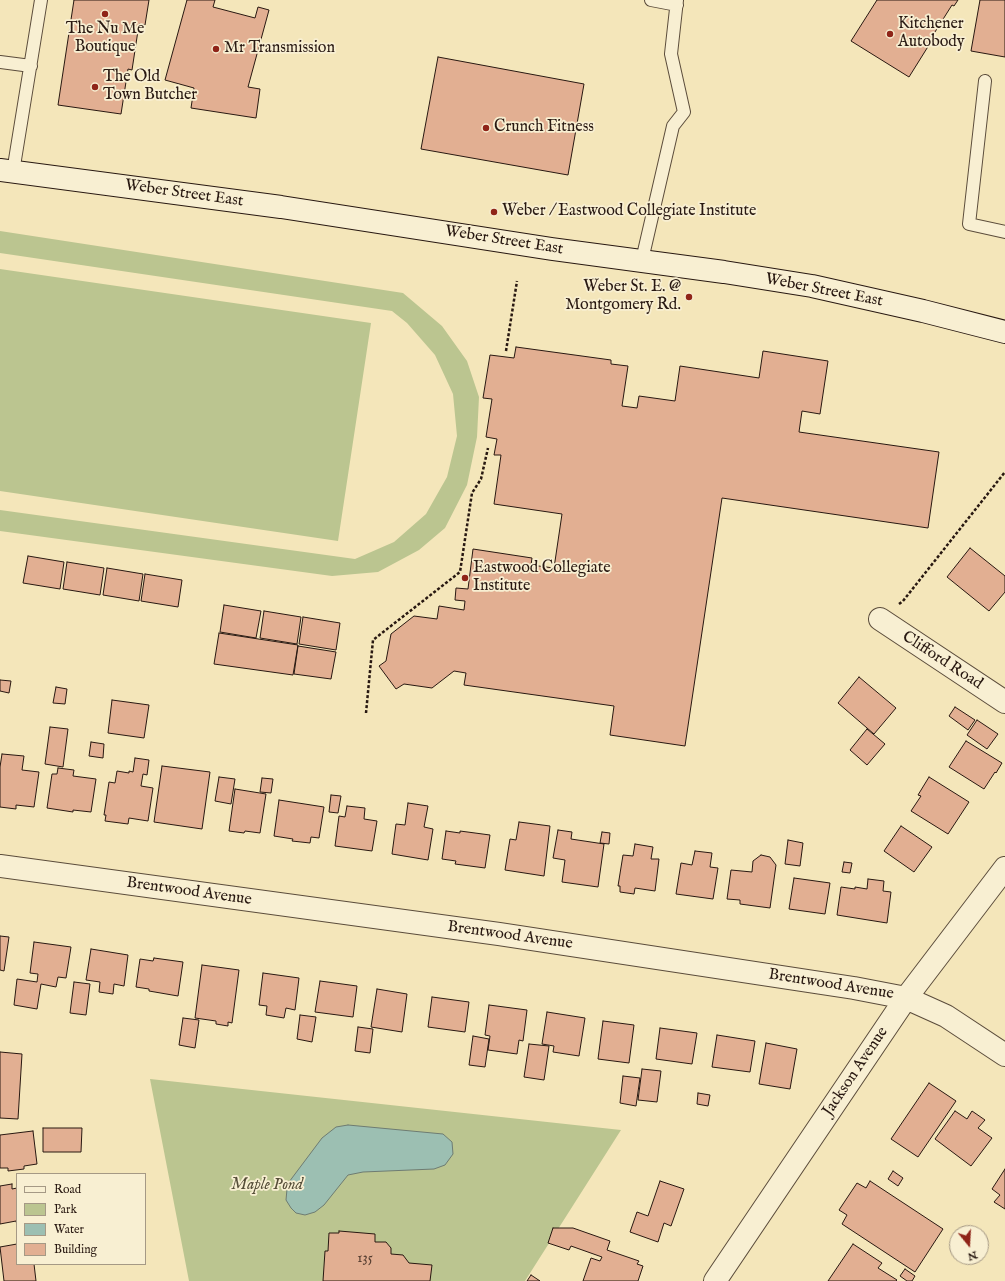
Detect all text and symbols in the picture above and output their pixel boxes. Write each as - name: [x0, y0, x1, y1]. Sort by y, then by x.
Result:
- marker: The Nu Me Boutique: [100, 9, 110, 19]
- place label: Kitchener Autobody: [898, 15, 965, 53]
- place label: The Nu Me Boutique: [66, 20, 144, 58]
- marker: Kitchener Autobody: [885, 29, 895, 39]
- place label: Mr Transmission: [224, 39, 335, 59]
- marker: Mr Transmission: [211, 44, 221, 54]
- place label: The Old Town Butcher: [103, 68, 197, 106]
- marker: The Old Town Butcher: [90, 82, 100, 92]
- place label: Crunch Fitness: [494, 118, 594, 138]
- marker: Crunch Fitness: [481, 123, 491, 133]
- street label: Weber Street East: [124, 176, 244, 212]
- place label: Weber / Eastwood Collegiate Institute: [502, 202, 756, 222]
- marker: Weber / Eastwood Collegiate Institute: [489, 207, 499, 217]
- street label: Weber Street East: [444, 222, 564, 260]
- street label: Weber Street East: [764, 270, 884, 312]
- place label: Weber St. E. @ Montgomery Rd.: [565, 278, 681, 316]
- marker: Weber St. E. @ Montgomery Rd.: [684, 292, 694, 302]
- place label: Eastwood Collegiate Institute: [473, 559, 611, 597]
- marker: Eastwood Collegiate Institute: [460, 573, 470, 583]
- street label: Clifford Road: [898, 628, 986, 694]
- street label: Brentwood Avenue: [125, 874, 253, 910]
- street label: Brentwood Avenue: [446, 918, 574, 954]
- street label: Brentwood Avenue: [767, 966, 895, 1004]
- street label: Jackson Avenue: [819, 1024, 893, 1120]
- legend: [16, 1173, 146, 1265]
- park label: Maple Pond: [231, 1176, 303, 1196]
- text: Road: [54, 1182, 81, 1197]
- text: Park: [54, 1202, 77, 1217]
- text: Water: [54, 1222, 84, 1237]
- north arrow: [949, 1225, 989, 1265]
- text: Building: [54, 1242, 97, 1257]
- text: N: [966, 1247, 979, 1264]
- house number: 135: [357, 1251, 373, 1267]

